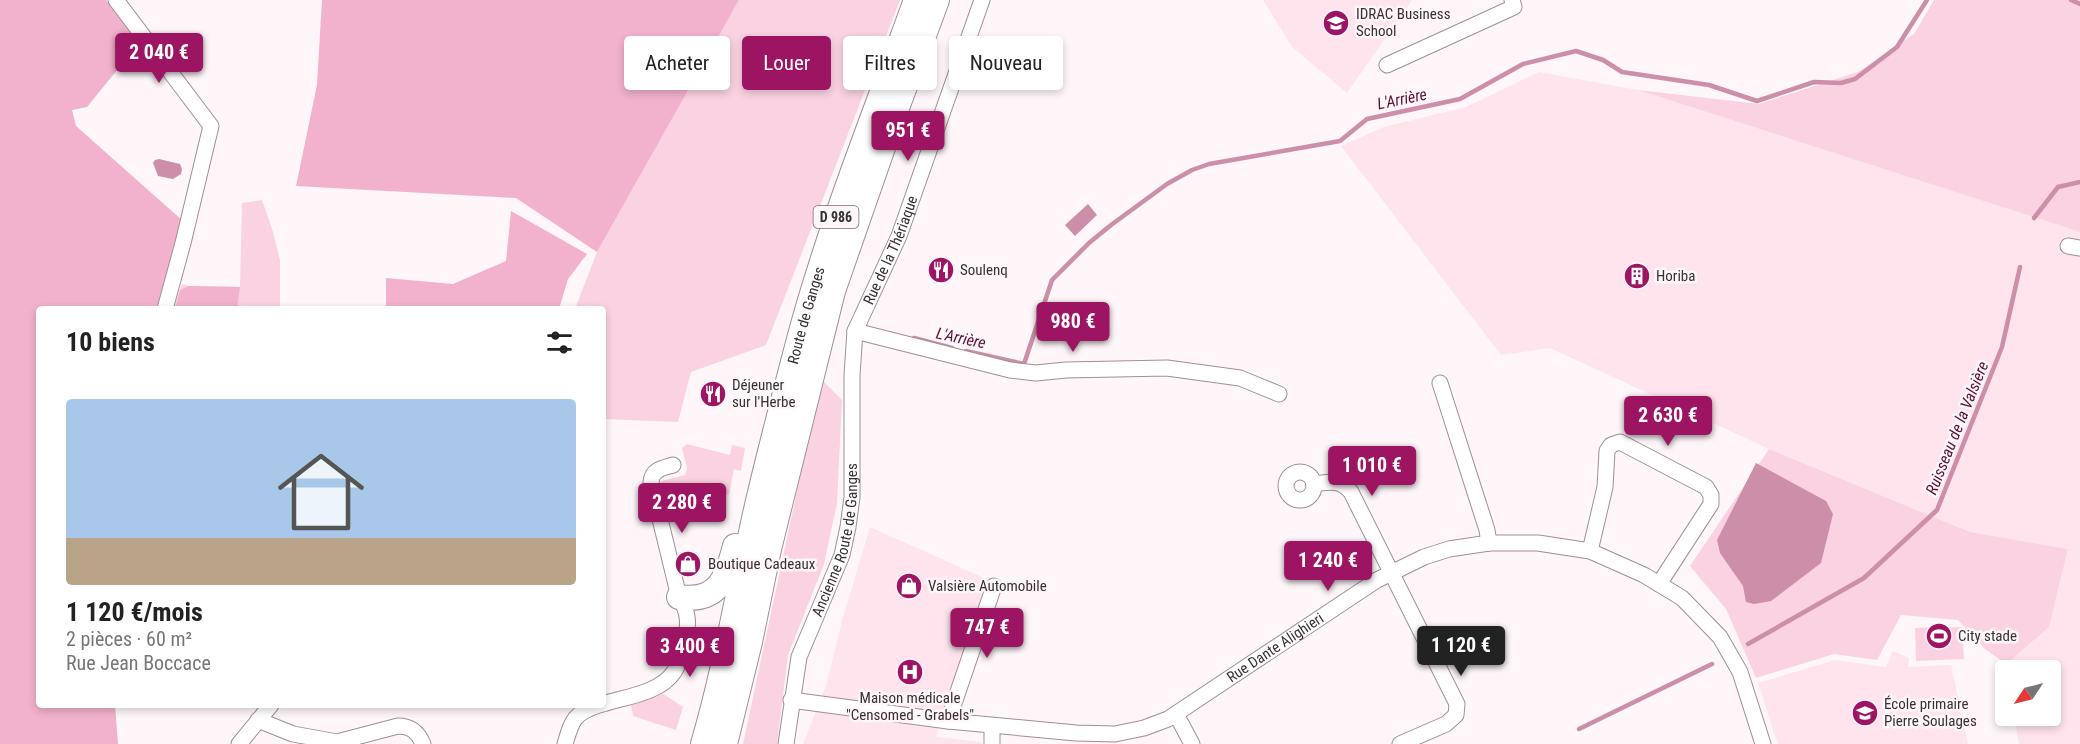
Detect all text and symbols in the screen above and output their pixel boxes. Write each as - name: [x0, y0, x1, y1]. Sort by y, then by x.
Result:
- place label: IDRAC Business School: [1356, 5, 1451, 40]
- school or university icon: IDRAC Business School: [1321, 8, 1351, 38]
- pin: 2 040 €: [104, 33, 214, 84]
- chip: Acheter: [624, 36, 730, 90]
- chip: Louer: [742, 36, 831, 90]
- chip: Filtres: [843, 36, 937, 90]
- chip: Nouveau: [949, 36, 1063, 90]
- text: 2 040 €: [129, 40, 189, 64]
- water label: L'Arrière: [1375, 84, 1429, 114]
- pin: 951 €: [866, 111, 950, 162]
- text: 951 €: [885, 118, 931, 142]
- street label: Rue de la Thériaque: [859, 193, 921, 308]
- road number: D 986: [814, 206, 858, 228]
- restaurant icon: Soulenq: [926, 255, 956, 285]
- place label: Soulenq: [960, 261, 1008, 279]
- building icon: Horiba: [1622, 261, 1652, 291]
- street label: Route de Ganges: [784, 264, 829, 366]
- place label: Horiba: [1656, 267, 1695, 285]
- pin: 980 €: [1031, 302, 1115, 353]
- text: 980 €: [1050, 309, 1096, 333]
- water label: L'Arrière: [934, 323, 988, 353]
- icon: filters: [543, 326, 576, 359]
- text: 10 biens: [66, 327, 155, 357]
- water label: Ruisseau de la Valsière: [1922, 359, 1992, 497]
- place label: Déjeuner sur l'Herbe: [732, 376, 796, 411]
- restaurant icon: Déjeuner sur l'Herbe: [698, 379, 728, 409]
- pin: 2 630 €: [1613, 396, 1723, 447]
- text: 2 630 €: [1638, 403, 1698, 427]
- icon: home: [267, 438, 375, 546]
- pin: 1 010 €: [1317, 446, 1427, 497]
- text: 1 010 €: [1342, 453, 1402, 477]
- street label: Ancienne Route de Ganges: [808, 463, 861, 619]
- pin: 2 280 €: [627, 483, 737, 534]
- text: 2 280 €: [652, 490, 712, 514]
- pin: 1 240 €: [1273, 541, 1383, 592]
- text: 1 240 €: [1298, 548, 1358, 572]
- shop icon: Boutique Cadeaux: [673, 549, 703, 579]
- place label: Boutique Cadeaux: [708, 555, 816, 573]
- shop icon: Valsière Automobile: [894, 571, 924, 601]
- place label: Valsière Automobile: [928, 577, 1047, 595]
- text: 1 120 €/mois: [66, 597, 203, 627]
- pin: 747 €: [945, 608, 1029, 659]
- street label: Rue Dante Alighieri: [1223, 609, 1327, 686]
- text: 747 €: [964, 615, 1010, 639]
- sports icon: City stade: [1924, 621, 1954, 651]
- pin: 1 120 €: [1406, 626, 1516, 677]
- text: 2 pièces · 60 m²: [66, 627, 192, 651]
- pin: 3 400 €: [635, 627, 745, 678]
- place label: City stade: [1958, 627, 2017, 645]
- text: 1 120 €: [1431, 633, 1491, 657]
- text: 3 400 €: [660, 634, 720, 658]
- text: Rue Jean Boccace: [66, 651, 211, 675]
- hospital icon: Maison médicale "Censomed - Grabels": [895, 657, 925, 687]
- north arrow: [1995, 660, 2061, 726]
- map controls: [1995, 660, 2061, 726]
- place label: Maison médicale "Censomed - Grabels": [846, 689, 974, 724]
- place label: École primaire Pierre Soulages: [1884, 695, 1977, 730]
- school or university icon: École primaire Pierre Soulages: [1850, 698, 1880, 728]

